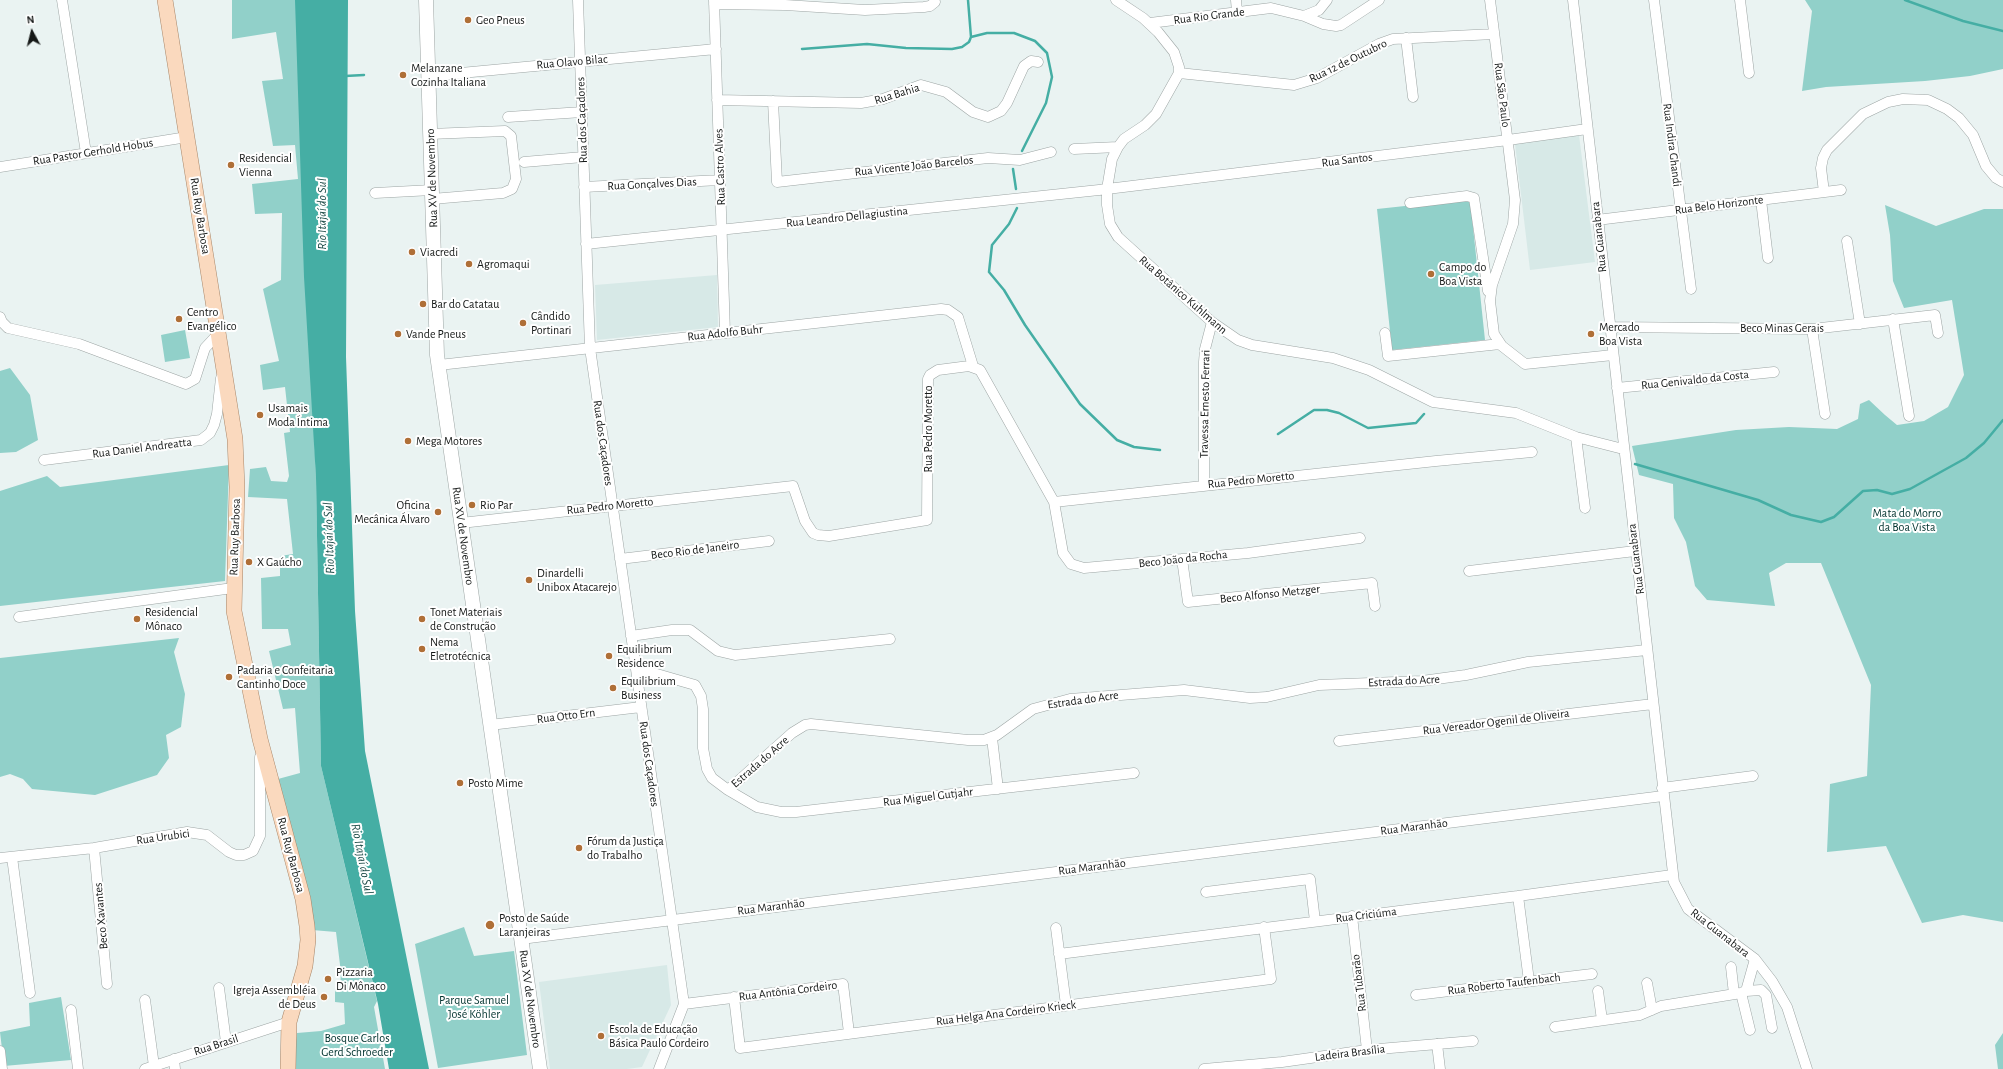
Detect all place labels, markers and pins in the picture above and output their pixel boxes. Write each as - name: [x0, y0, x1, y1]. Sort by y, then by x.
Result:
- place label: Geo Pneus: [476, 13, 525, 27]
- marker: Geo Pneus: [463, 15, 473, 25]
- place label: Melanzane Cozinha Italiana: [411, 61, 486, 89]
- marker: Melanzane Cozinha Italiana: [398, 70, 408, 80]
- place label: Residencial Vienna: [239, 151, 292, 179]
- marker: Residencial Vienna: [226, 160, 236, 170]
- place label: Viacredi: [420, 245, 458, 259]
- marker: Viacredi: [407, 247, 417, 257]
- place label: Agromaqui: [477, 257, 530, 271]
- marker: Agromaqui: [464, 259, 474, 269]
- place label: Campo do Boa Vista: [1439, 260, 1486, 288]
- marker: Campo do Boa Vista: [1426, 269, 1436, 279]
- place label: Bar do Catatau: [431, 297, 499, 311]
- marker: Bar do Catatau: [418, 299, 428, 309]
- place label: Centro Evangélico: [187, 305, 237, 333]
- place label: Cândido Portinari: [531, 309, 572, 337]
- marker: Centro Evangélico: [174, 314, 184, 324]
- marker: Cândido Portinari: [518, 318, 528, 328]
- place label: Mercado Boa Vista: [1599, 320, 1642, 348]
- place label: Vande Pneus: [406, 327, 466, 341]
- marker: Vande Pneus: [393, 329, 403, 339]
- marker: Mercado Boa Vista: [1586, 329, 1596, 339]
- place label: Usamais Moda Íntima: [268, 401, 328, 429]
- marker: Usamais Moda Íntima: [255, 410, 265, 420]
- place label: Mega Motores: [416, 434, 482, 448]
- marker: Mega Motores: [403, 436, 413, 446]
- place label: Oficina Mecânica Álvaro: [354, 498, 430, 526]
- place label: Rio Par: [480, 498, 513, 512]
- marker: Rio Par: [467, 500, 477, 510]
- marker: Oficina Mecânica Álvaro: [433, 507, 443, 517]
- place label: X Gaúcho: [257, 555, 302, 569]
- marker: X Gaúcho: [244, 557, 254, 567]
- place label: Dinardelli Unibox Atacarejo: [537, 566, 617, 594]
- marker: Dinardelli Unibox Atacarejo: [524, 575, 534, 585]
- place label: Residencial Mônaco: [145, 605, 198, 633]
- place label: Tonet Materiais de Construção: [430, 605, 502, 633]
- marker: Residencial Mônaco: [132, 614, 142, 624]
- marker: Tonet Materiais de Construção: [417, 614, 427, 624]
- place label: Nema Eletrotécnica: [430, 635, 491, 663]
- place label: Equilibrium Residence: [617, 642, 672, 670]
- marker: Nema Eletrotécnica: [417, 644, 427, 654]
- marker: Equilibrium Residence: [604, 651, 614, 661]
- place label: Padaria e Confeitaria Cantinho Doce: [237, 663, 333, 691]
- marker: Padaria e Confeitaria Cantinho Doce: [224, 672, 234, 682]
- place label: Equilibrium Business: [621, 674, 676, 702]
- marker: Equilibrium Business: [608, 683, 618, 693]
- place label: Posto Mime: [468, 776, 523, 790]
- marker: Posto Mime: [455, 778, 465, 788]
- place label: Fórum da Justiça do Trabalho: [587, 834, 664, 862]
- marker: Fórum da Justiça do Trabalho: [574, 843, 584, 853]
- place label: Posto de Saúde Laranjeiras: [499, 911, 569, 939]
- marker: Posto de Saúde Laranjeiras: [484, 919, 496, 931]
- place label: Pizzaria Di Mônaco: [336, 965, 386, 993]
- marker: Pizzaria Di Mônaco: [323, 974, 333, 984]
- place label: Igreja Assembléia de Deus: [233, 983, 316, 1011]
- marker: Igreja Assembléia de Deus: [319, 992, 329, 1002]
- place label: Escola de Educação Básica Paulo Cordeiro: [609, 1022, 709, 1050]
- marker: Escola de Educação Básica Paulo Cordeiro: [596, 1031, 606, 1041]

